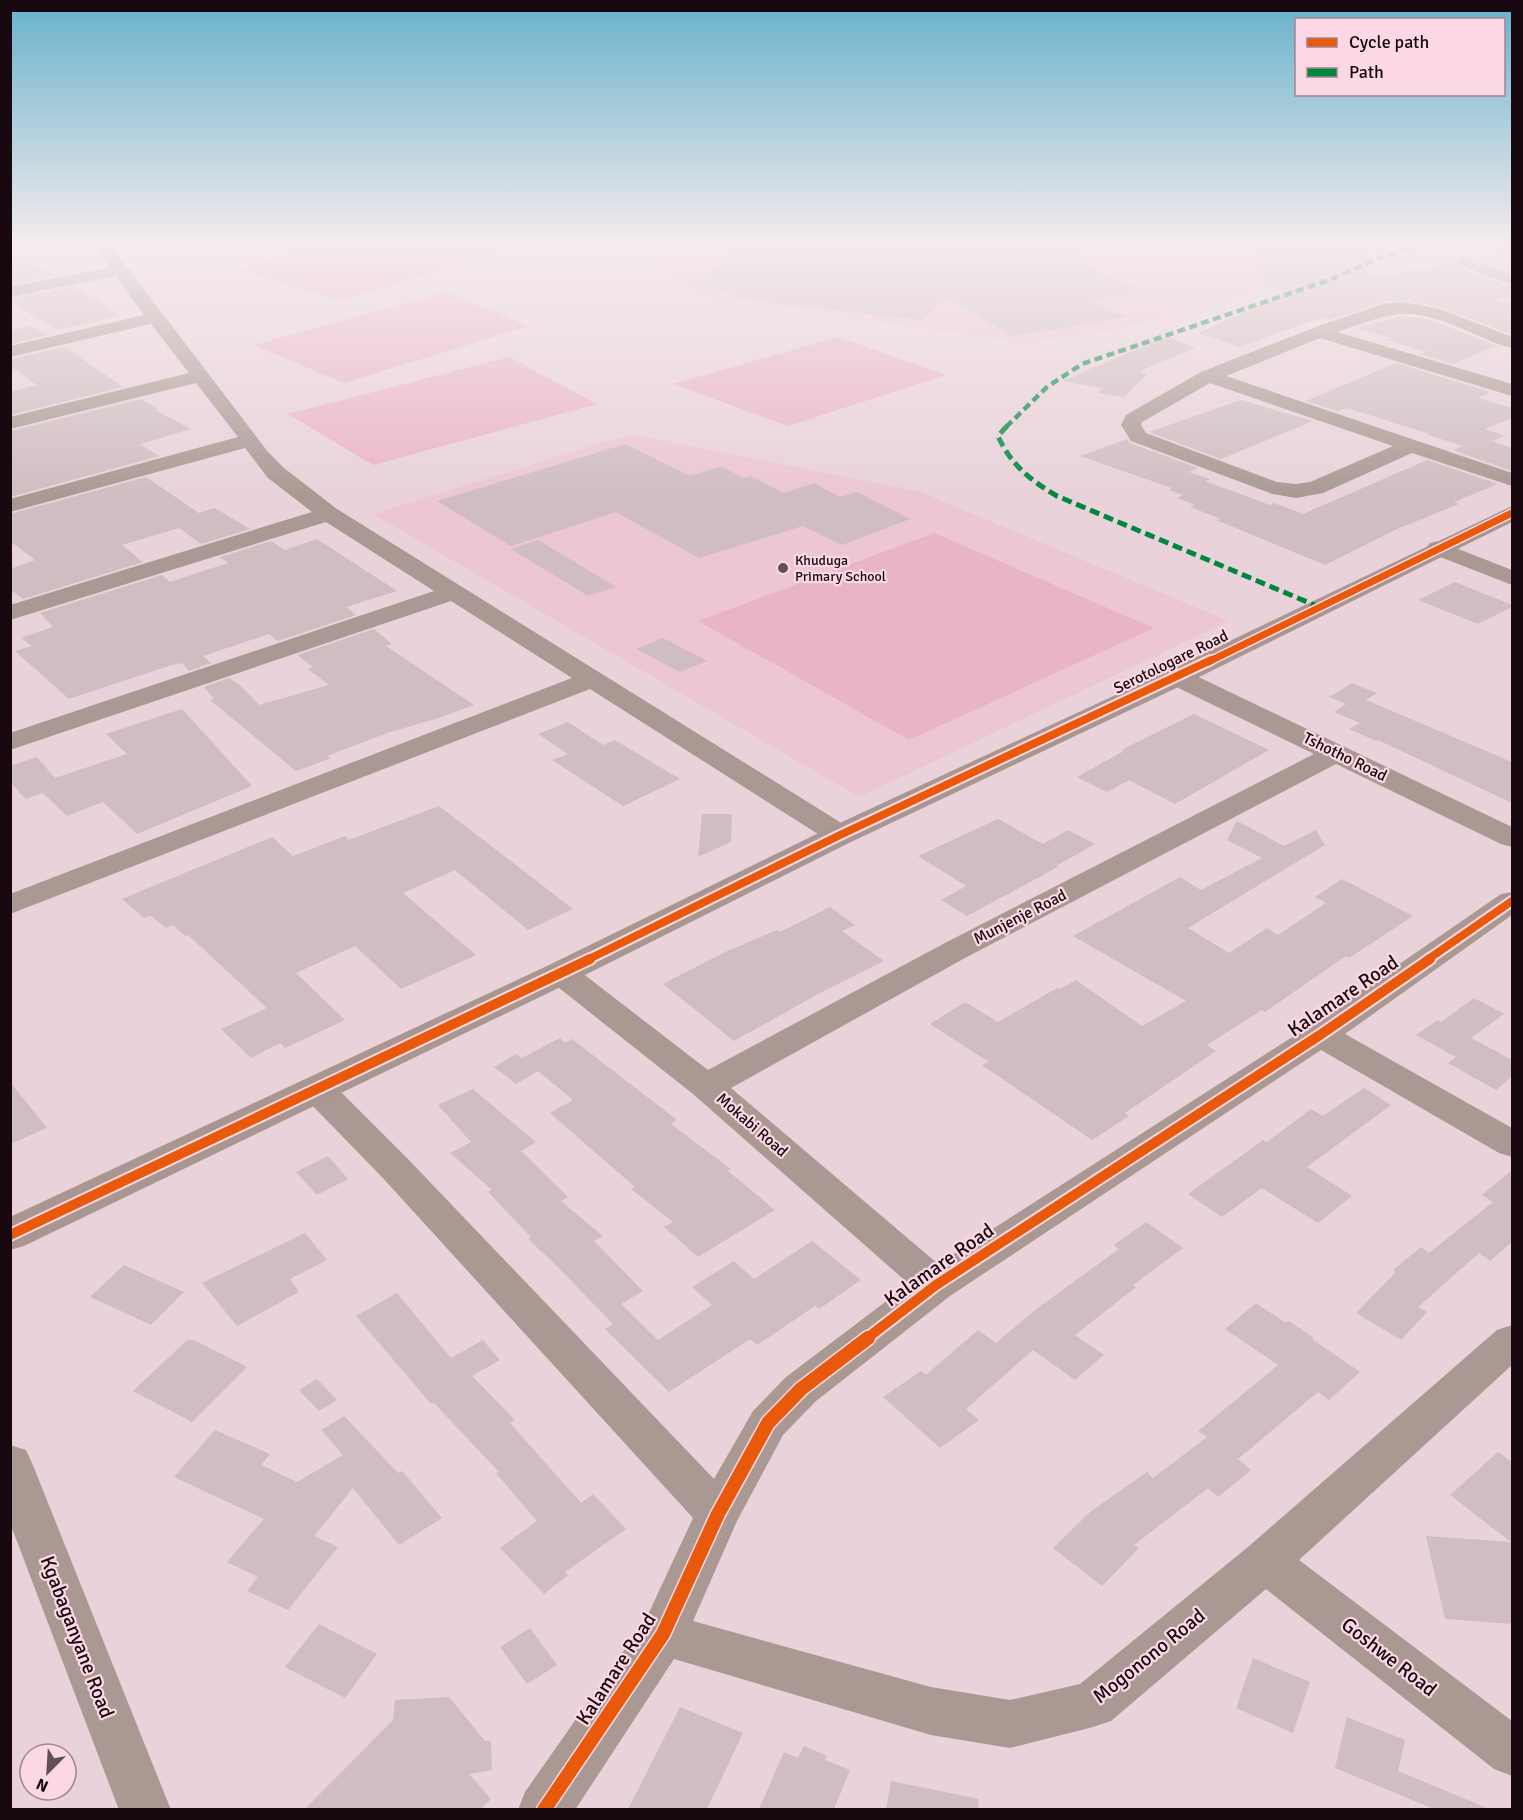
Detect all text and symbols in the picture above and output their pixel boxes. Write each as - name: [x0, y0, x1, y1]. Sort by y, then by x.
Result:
- legend: [1295, 18, 1505, 96]
- text: Cycle path: [1349, 31, 1429, 53]
- text: Path: [1349, 61, 1384, 83]
- place label: Khuduga Primary School: [795, 552, 886, 585]
- marker: Khuduga Primary School: [776, 561, 790, 575]
- street label: Serotologare Road: [1110, 626, 1232, 698]
- street label: Tshotho Road: [1300, 728, 1390, 786]
- street label: Munjenje Road: [970, 885, 1070, 949]
- street label: Kalamare Road: [1283, 950, 1403, 1042]
- street label: Mokabi Road: [712, 1089, 792, 1161]
- street label: Kalamare Road: [879, 1218, 999, 1312]
- street label: Kgabaganyane Road: [35, 1552, 119, 1722]
- street label: Mogonono Road: [1088, 1603, 1210, 1709]
- street label: Kalamare Road: [571, 1608, 661, 1730]
- street label: Goshwe Road: [1336, 1612, 1442, 1702]
- north arrow: [18, 1742, 78, 1802]
- text: N: [33, 1773, 51, 1796]

